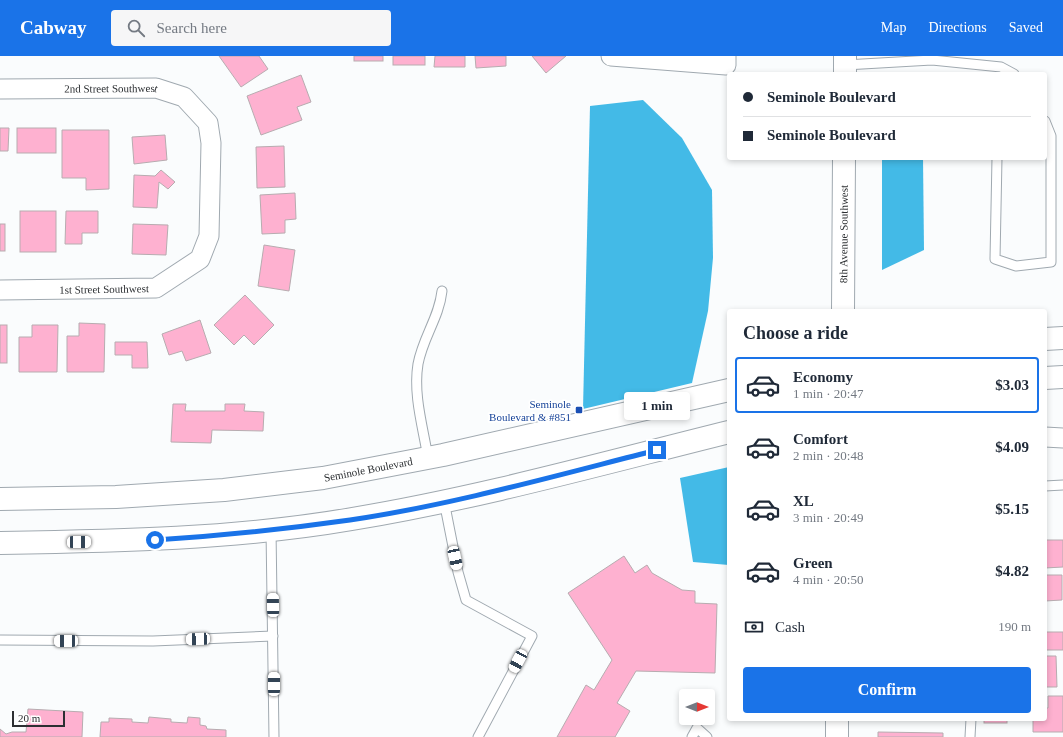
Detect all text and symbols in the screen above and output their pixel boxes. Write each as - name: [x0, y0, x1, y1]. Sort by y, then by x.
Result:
- search box: [111, 10, 391, 46]
- text: Cabway: [20, 17, 87, 38]
- icon: search: [125, 17, 147, 39]
- text: Search here: [157, 20, 227, 36]
- text: Map: [881, 20, 906, 35]
- text: Directions: [928, 20, 987, 35]
- text: Saved: [1009, 20, 1043, 35]
- street label: 2nd Street Southwest: [64, 82, 160, 95]
- text: Seminole Boulevard: [767, 89, 896, 105]
- text: Seminole Boulevard: [767, 127, 896, 143]
- street label: 8th Avenue Southwest: [837, 185, 850, 283]
- street label: 1st Street Southwest: [59, 282, 149, 296]
- text: Choose a ride: [743, 323, 848, 343]
- icon: car: [745, 367, 781, 403]
- text: Economy: [793, 369, 853, 385]
- text: $3.03: [995, 377, 1029, 393]
- text: 1 min · 20:47: [793, 386, 863, 401]
- callout: 1 min: [624, 392, 690, 420]
- place label: Seminole Boulevard & #851: [489, 398, 571, 423]
- text: 1 min: [641, 398, 673, 413]
- marker: Seminole Boulevard & #851: [574, 405, 584, 415]
- icon: car: [745, 429, 781, 465]
- text: Comfort: [793, 431, 848, 447]
- text: $4.09: [995, 439, 1029, 455]
- route end: [648, 441, 666, 459]
- text: 2 min · 20:48: [793, 448, 863, 463]
- street label: Seminole Boulevard: [323, 455, 414, 484]
- icon: car: [745, 491, 781, 527]
- text: XL: [793, 493, 814, 509]
- text: $5.15: [995, 501, 1029, 517]
- text: 3 min · 20:49: [793, 510, 863, 525]
- route start: [146, 531, 164, 549]
- car: [67, 536, 91, 548]
- car: [447, 545, 463, 571]
- icon: car: [745, 553, 781, 589]
- text: Green: [793, 555, 833, 571]
- text: $4.82: [995, 563, 1029, 579]
- text: 4 min · 20:50: [793, 572, 863, 587]
- car: [267, 593, 279, 617]
- icon: cash: [743, 616, 765, 638]
- text: Cash: [775, 619, 805, 635]
- text: 190 m: [998, 619, 1031, 634]
- car: [186, 633, 210, 645]
- car: [54, 635, 78, 647]
- car: [507, 648, 529, 674]
- button: Confirm: [743, 667, 1031, 713]
- car: [268, 672, 280, 696]
- north arrow: [679, 689, 715, 725]
- map controls: [679, 689, 715, 725]
- scale bar: [12, 709, 65, 728]
- text: 20 m: [18, 712, 40, 724]

